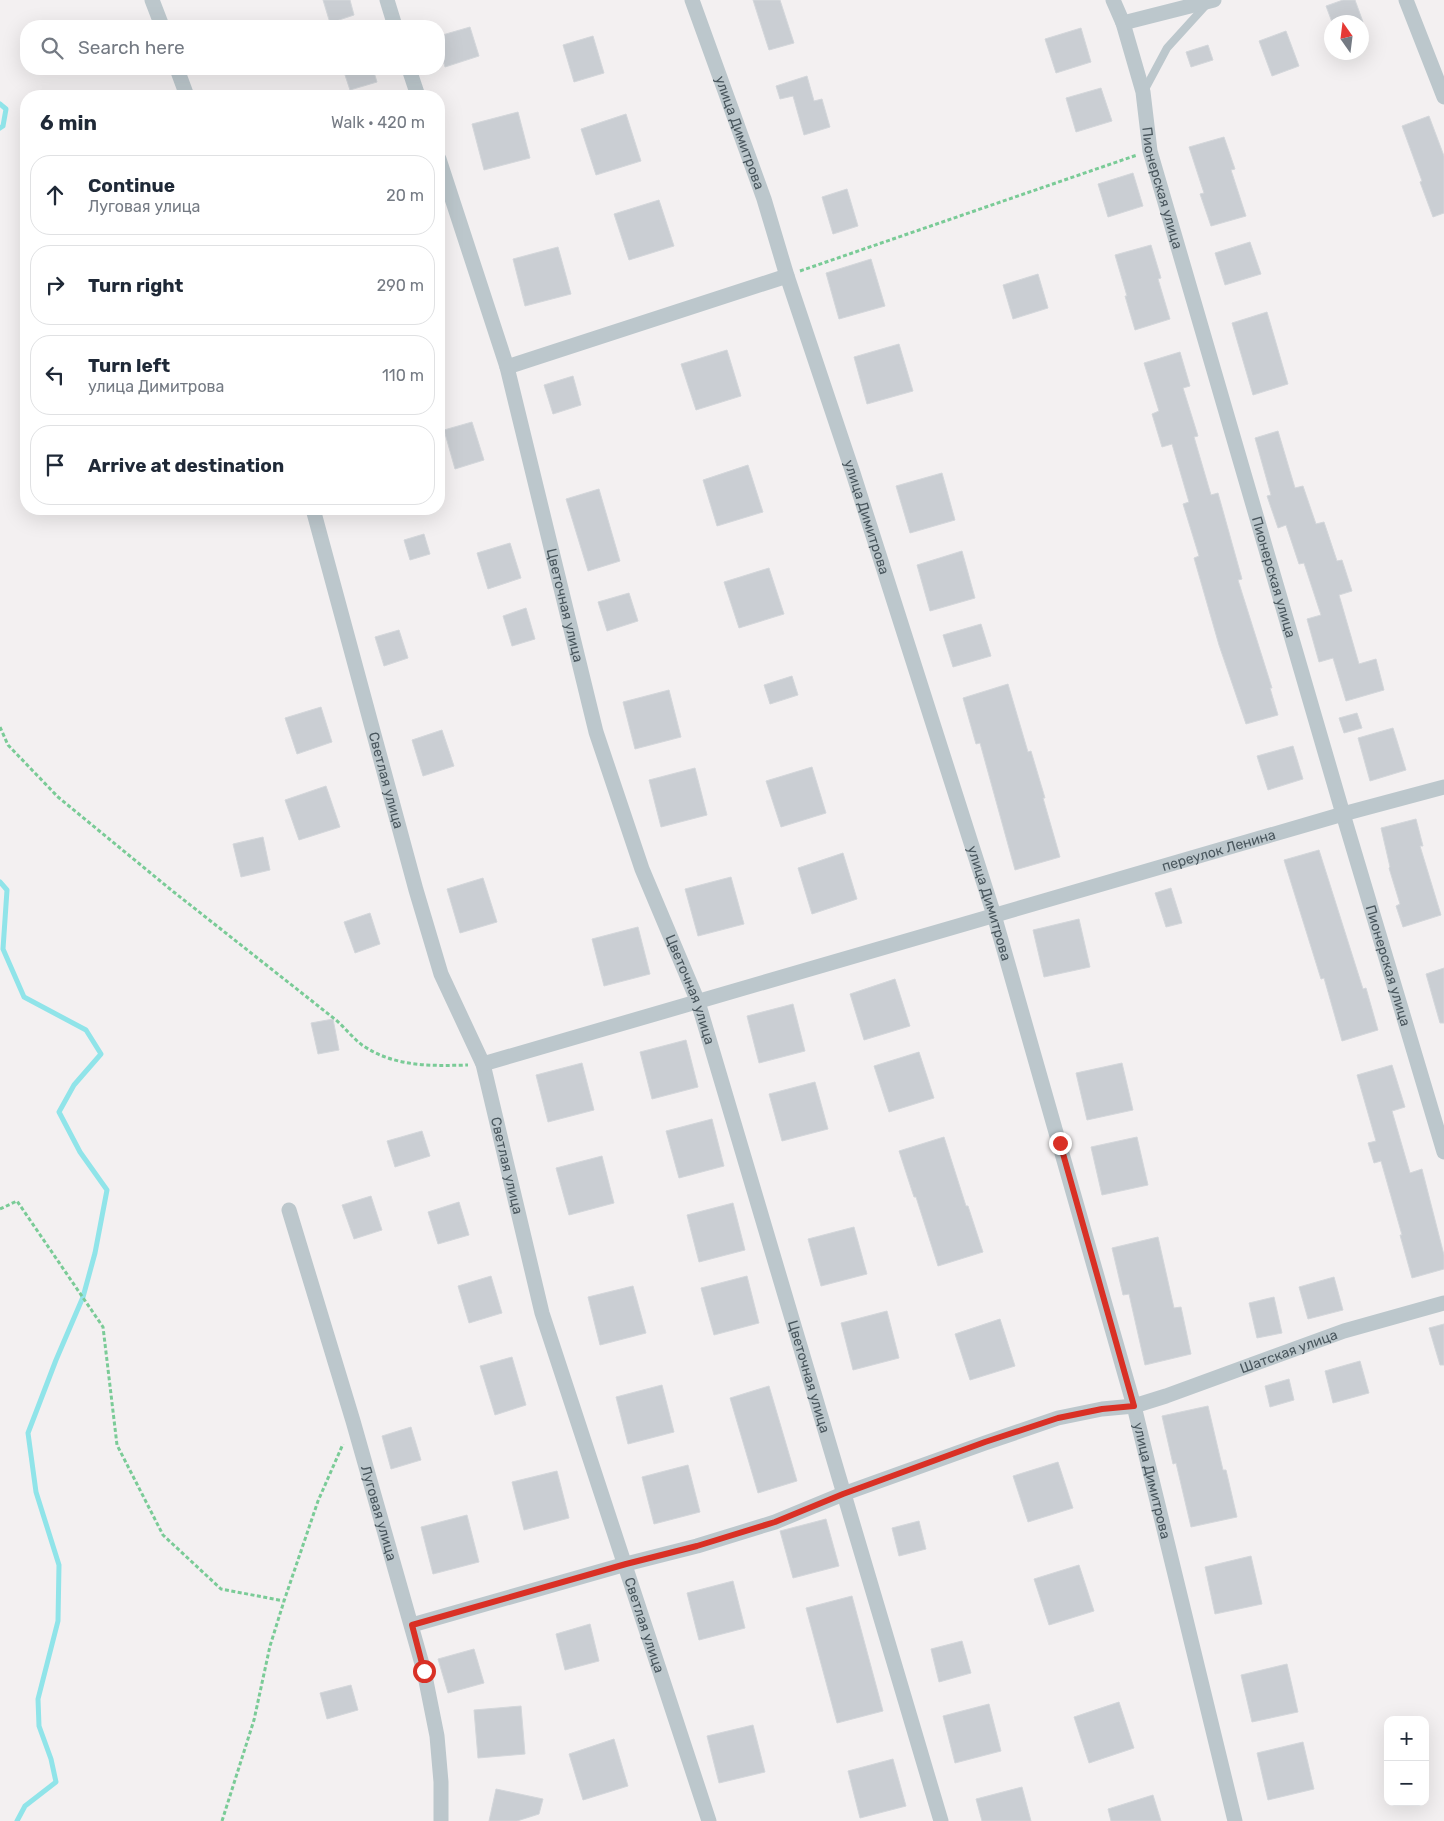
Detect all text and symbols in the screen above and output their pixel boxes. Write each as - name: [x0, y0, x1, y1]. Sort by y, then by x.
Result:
- north arrow: [1324, 15, 1369, 60]
- search box: [20, 20, 445, 75]
- icon: search: [38, 34, 66, 62]
- text: Search here: [78, 36, 185, 59]
- street label: улица Димитрова: [711, 74, 768, 192]
- text: 6 min: [40, 110, 97, 135]
- text: Walk · 420 m: [331, 113, 425, 132]
- street label: Пионерская улица: [1138, 126, 1186, 251]
- text: Continue: [88, 174, 175, 197]
- icon: ahead: [41, 181, 69, 209]
- text: 20 m: [386, 186, 424, 205]
- text: Луговая улица: [88, 197, 200, 216]
- icon: right: [41, 271, 69, 299]
- text: Turn right: [88, 274, 183, 297]
- text: 290 m: [377, 276, 424, 295]
- text: Turn left: [88, 354, 170, 377]
- icon: left: [41, 361, 69, 389]
- text: 110 m: [382, 366, 424, 385]
- text: улица Димитрова: [88, 377, 224, 396]
- icon: arrive: [41, 451, 69, 479]
- text: Arrive at destination: [88, 454, 284, 477]
- street label: улица Димитрова: [840, 458, 893, 577]
- street label: Пионерская улица: [1248, 514, 1299, 640]
- street label: Цветочная улица: [543, 547, 587, 664]
- street label: Светлая улица: [365, 730, 407, 831]
- street label: переулок Ленина: [1160, 826, 1277, 875]
- street label: улица Димитрова: [963, 844, 1015, 963]
- street label: Пионерская улица: [1362, 903, 1414, 1028]
- street label: Цветочная улица: [662, 932, 718, 1047]
- street label: Светлая улица: [487, 1115, 526, 1216]
- route end: [1049, 1132, 1072, 1155]
- street label: Цветочная улица: [784, 1318, 833, 1435]
- street label: Шатская улица: [1238, 1326, 1340, 1377]
- street label: улица Димитрова: [1129, 1421, 1174, 1541]
- street label: Луговая улица: [357, 1463, 400, 1563]
- street label: Светлая улица: [621, 1575, 668, 1675]
- route start: [413, 1660, 436, 1683]
- map controls: [1384, 1716, 1429, 1806]
- button: +: [1384, 1716, 1429, 1761]
- button: −: [1384, 1761, 1429, 1806]

